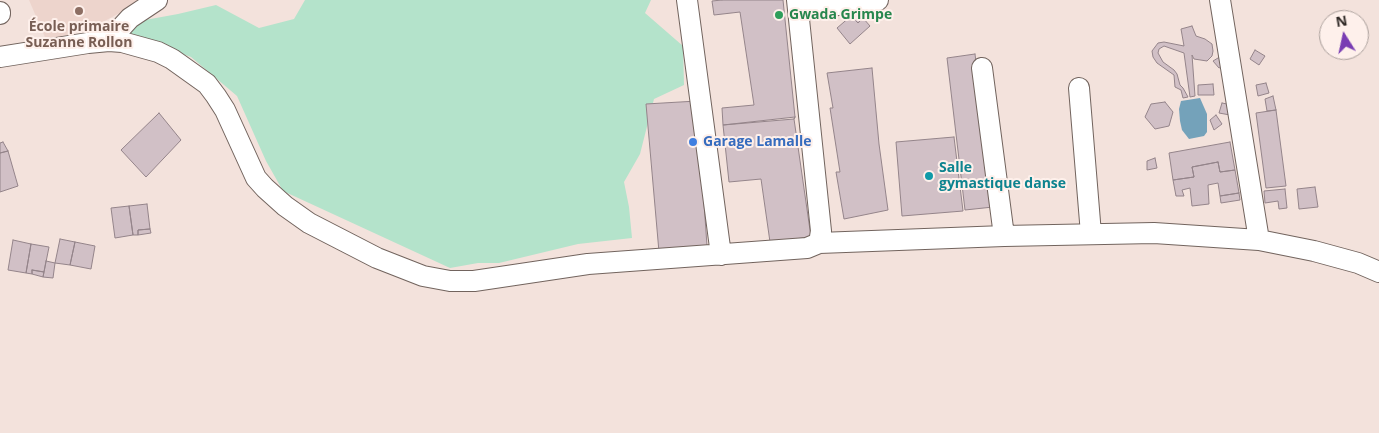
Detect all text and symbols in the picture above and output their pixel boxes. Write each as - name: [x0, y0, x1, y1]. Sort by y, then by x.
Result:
- marker: École primaire Suzanne Rollon: [73, 5, 85, 17]
- place label: Gwada Grimpe: [789, 7, 892, 23]
- marker: Gwada Grimpe: [773, 9, 785, 21]
- north arrow: [1319, 10, 1369, 60]
- text: N: [1334, 10, 1349, 31]
- place label: École primaire Suzanne Rollon: [26, 19, 132, 52]
- place label: Garage Lamalle: [703, 134, 812, 150]
- marker: Garage Lamalle: [687, 136, 699, 148]
- place label: Salle gymastique danse: [939, 160, 1066, 192]
- marker: Salle gymastique danse: [923, 170, 935, 182]

